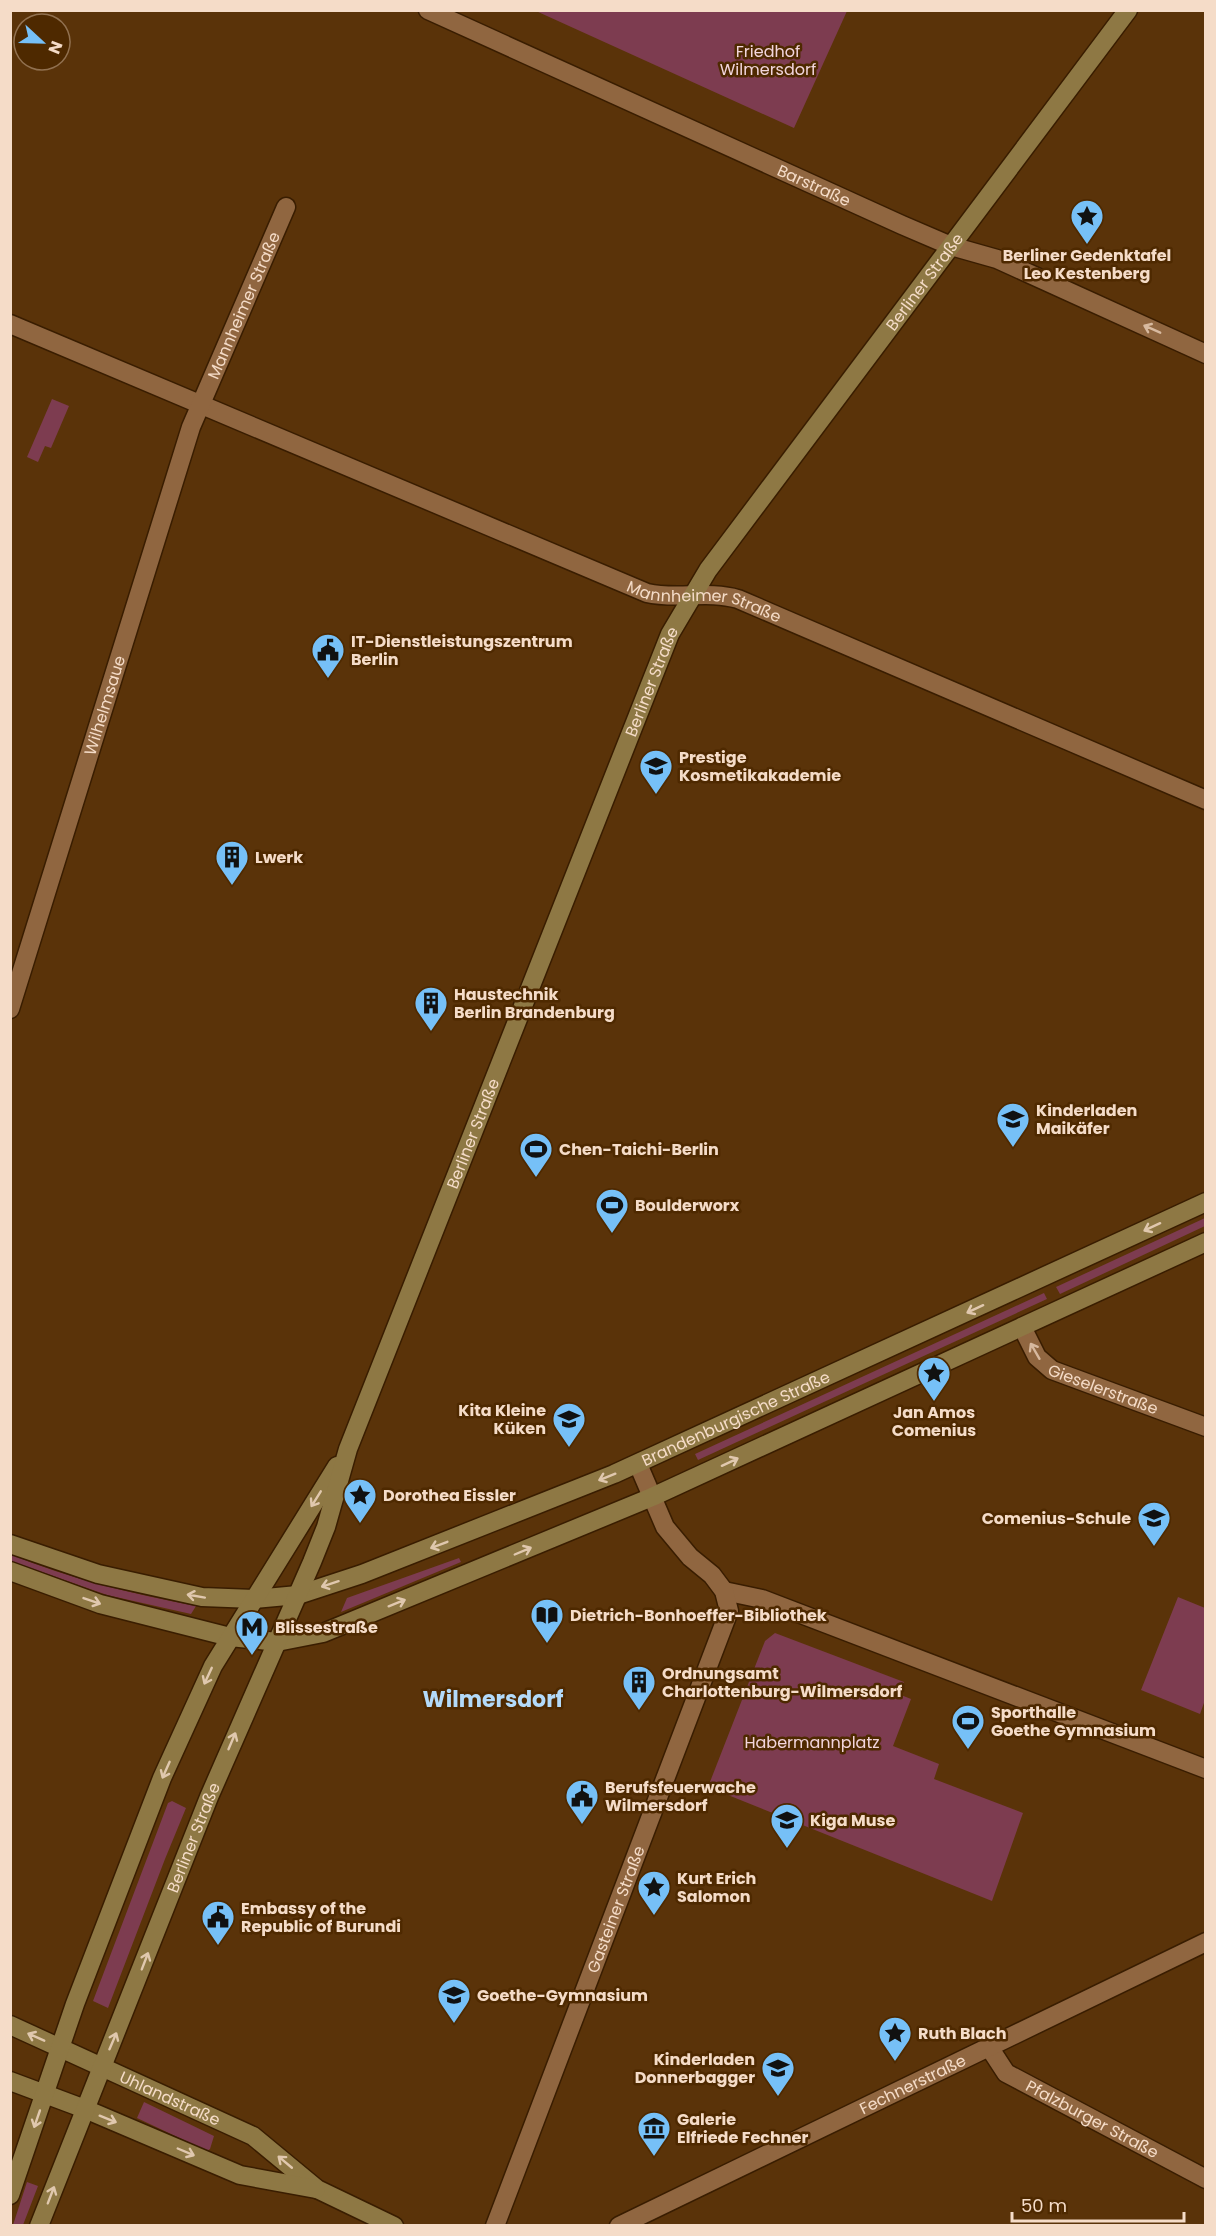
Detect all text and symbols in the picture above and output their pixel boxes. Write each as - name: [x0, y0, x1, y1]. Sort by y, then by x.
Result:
- north arrow: [12, 12, 72, 72]
- text: N: [43, 38, 68, 57]
- park label: Friedhof Wilmersdorf: [720, 40, 816, 81]
- street label: Barstraße: [773, 159, 854, 212]
- place icon: Berliner Gedenktafel Leo Kestenberg: [1069, 198, 1105, 245]
- street label: Mannheimer Straße: [202, 228, 286, 383]
- street label: Berliner Straße: [880, 228, 969, 336]
- place label: Berliner Gedenktafel Leo Kestenberg: [1003, 244, 1171, 285]
- one-way arrow: [1144, 323, 1162, 335]
- street label: Mannheimer Straße: [623, 575, 785, 628]
- street label: Berliner Straße: [620, 622, 684, 740]
- place label: IT-Dienstleistungszentrum Berlin: [351, 630, 573, 671]
- public building icon: IT-Dienstleistungszentrum Berlin: [310, 632, 346, 679]
- street label: Wilhelmsaue: [79, 653, 131, 758]
- place label: Prestige Kosmetikakademie: [679, 746, 841, 787]
- school or university icon: Prestige Kosmetikakademie: [638, 748, 674, 795]
- building icon: Lwerk: [214, 839, 250, 886]
- place label: Lwerk: [255, 846, 303, 869]
- place label: Haustechnik Berlin Brandenburg: [454, 983, 615, 1024]
- building icon: Haustechnik Berlin Brandenburg: [413, 985, 449, 1032]
- street label: Berliner Straße: [441, 1075, 505, 1192]
- place label: Kinderladen Maikäfer: [1036, 1099, 1137, 1140]
- school or university icon: Kinderladen Maikäfer: [995, 1101, 1031, 1148]
- sports icon: Chen-Taichi-Berlin: [518, 1131, 554, 1178]
- place label: Chen-Taichi-Berlin: [559, 1138, 719, 1161]
- sports icon: Boulderworx: [594, 1187, 630, 1234]
- place label: Boulderworx: [635, 1194, 740, 1217]
- one-way arrow: [1144, 1221, 1162, 1233]
- one-way arrow: [967, 1303, 985, 1315]
- one-way arrow: [1028, 1343, 1040, 1360]
- place icon: Jan Amos Comenius: [916, 1355, 952, 1402]
- street label: Gieselerstraße: [1045, 1358, 1162, 1420]
- street label: Brandenburgische Straße: [638, 1365, 834, 1472]
- place label: Kita Kleine Küken: [458, 1399, 546, 1440]
- school or university icon: Kita Kleine Küken: [551, 1401, 587, 1448]
- place label: Jan Amos Comenius: [892, 1401, 976, 1442]
- one-way arrow: [720, 1455, 738, 1467]
- one-way arrow: [598, 1472, 617, 1483]
- place icon: Dorothea Eissler: [342, 1477, 378, 1524]
- place label: Dorothea Eissler: [383, 1484, 516, 1507]
- one-way arrow: [310, 1490, 323, 1507]
- school or university icon: Comenius-Schule: [1136, 1500, 1172, 1547]
- place label: Comenius-Schule: [982, 1507, 1131, 1530]
- one-way arrow: [430, 1540, 448, 1551]
- one-way arrow: [513, 1545, 531, 1556]
- one-way arrow: [321, 1579, 340, 1590]
- one-way arrow: [186, 1590, 206, 1601]
- one-way arrow: [82, 1597, 101, 1608]
- one-way arrow: [387, 1597, 406, 1608]
- library icon: Dietrich-Bonhoeffer-Bibliothek: [529, 1597, 565, 1644]
- place label: Dietrich-Bonhoeffer-Bibliothek: [570, 1604, 827, 1627]
- metro station icon: Blissestraße: [234, 1609, 270, 1656]
- place label: Blissestraße: [275, 1616, 378, 1639]
- place label: Ordnungsamt Charlottenburg-Wilmersdorf: [662, 1662, 903, 1703]
- building icon: Ordnungsamt Charlottenburg-Wilmersdorf: [621, 1664, 657, 1711]
- one-way arrow: [202, 1667, 214, 1685]
- district label: Wilmersdorf: [423, 1684, 564, 1715]
- place label: Sporthalle Goethe Gymnasium: [991, 1701, 1156, 1742]
- sports icon: Sporthalle Goethe Gymnasium: [950, 1703, 986, 1750]
- park label: Habermannplatz: [744, 1731, 880, 1754]
- one-way arrow: [227, 1732, 238, 1751]
- one-way arrow: [159, 1761, 171, 1779]
- place label: Berufsfeuerwache Wilmersdorf: [605, 1776, 756, 1817]
- public building icon: Berufsfeuerwache Wilmersdorf: [564, 1778, 600, 1825]
- street label: Berliner Straße: [161, 1779, 226, 1896]
- school or university icon: Kiga Muse: [769, 1802, 805, 1849]
- place label: Kiga Muse: [810, 1809, 895, 1832]
- street label: Gasteiner Straße: [581, 1842, 651, 1976]
- place label: Kurt Erich Salomon: [677, 1867, 756, 1908]
- place icon: Kurt Erich Salomon: [636, 1869, 672, 1916]
- place label: Embassy of the Republic of Burundi: [241, 1897, 401, 1938]
- public building icon: Embassy of the Republic of Burundi: [200, 1899, 236, 1946]
- one-way arrow: [140, 1952, 151, 1971]
- school or university icon: Goethe-Gymnasium: [436, 1977, 472, 2024]
- place label: Goethe-Gymnasium: [477, 1984, 648, 2007]
- place icon: Ruth Blach: [877, 2015, 913, 2062]
- place label: Ruth Blach: [918, 2022, 1006, 2045]
- one-way arrow: [27, 2031, 46, 2042]
- one-way arrow: [108, 2032, 119, 2051]
- place label: Kinderladen Donnerbagger: [635, 2048, 755, 2089]
- street label: Fechnerstraße: [855, 2049, 970, 2120]
- school or university icon: Kinderladen Donnerbagger: [760, 2050, 796, 2097]
- street label: Uhlandstraße: [116, 2066, 224, 2132]
- street label: Pfalzburger Straße: [1022, 2075, 1163, 2164]
- place label: Galerie Elfriede Fechner: [677, 2108, 808, 2149]
- one-way arrow: [30, 2109, 41, 2128]
- museum icon: Galerie Elfriede Fechner: [636, 2110, 672, 2157]
- one-way arrow: [99, 2114, 117, 2125]
- one-way arrow: [176, 2147, 194, 2158]
- one-way arrow: [277, 2156, 293, 2169]
- scale bar: [1012, 2185, 1184, 2223]
- one-way arrow: [46, 2186, 57, 2205]
- text: 50 m: [1021, 2193, 1067, 2218]

